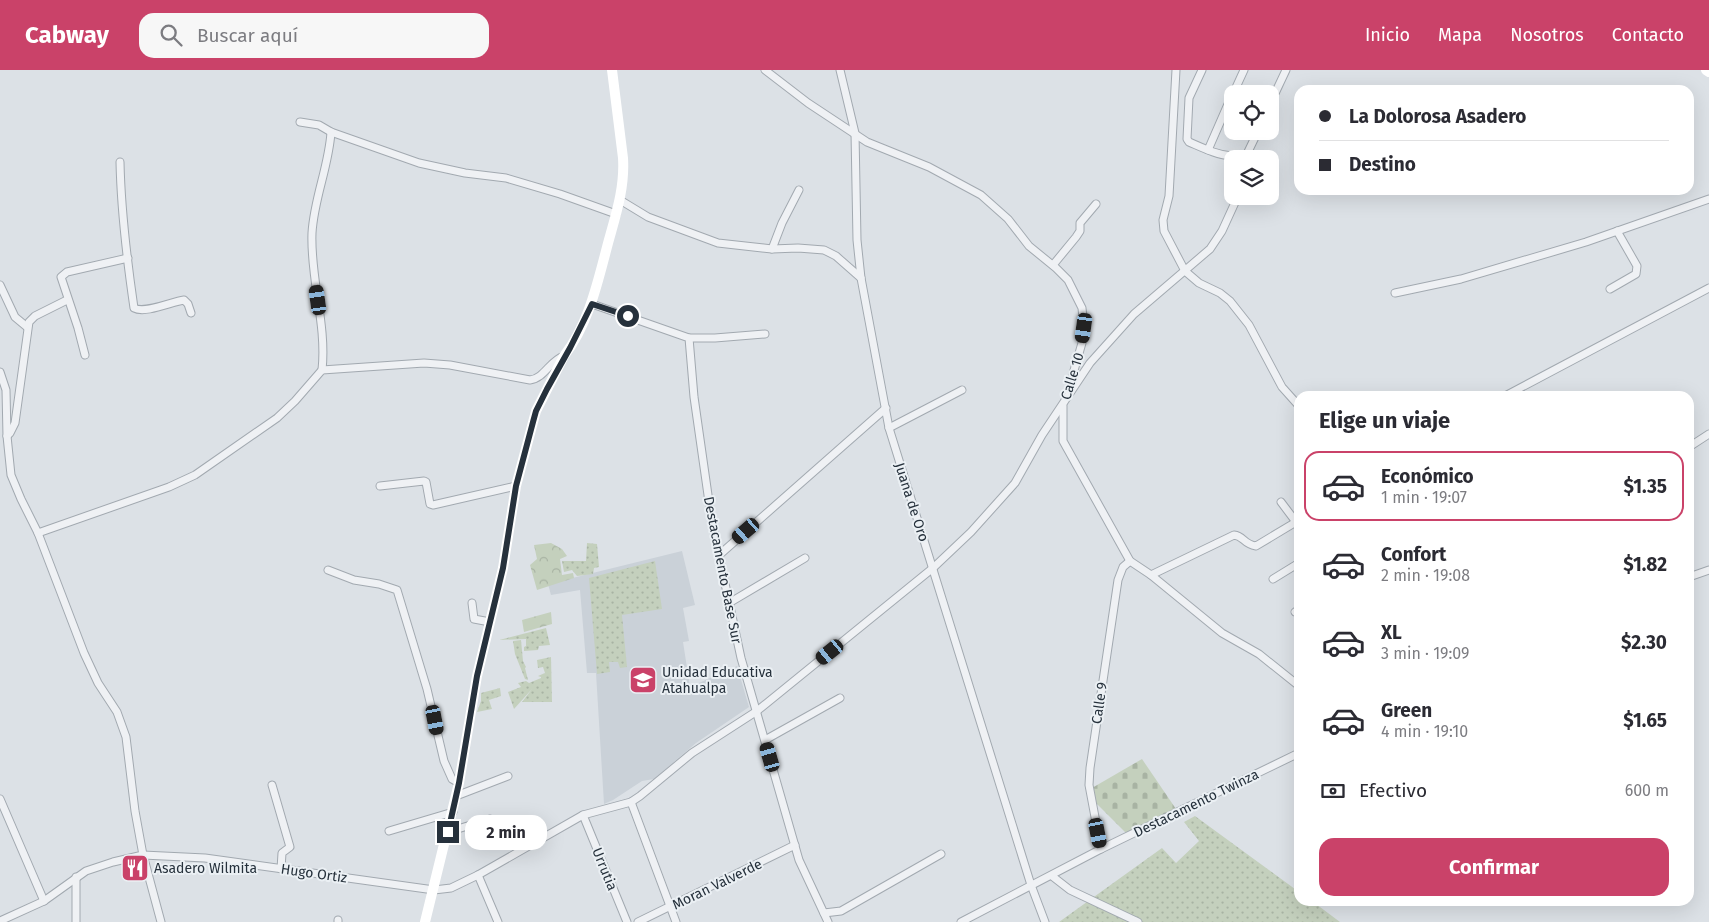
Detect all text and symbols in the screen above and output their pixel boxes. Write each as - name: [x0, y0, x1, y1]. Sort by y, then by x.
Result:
- search box: [139, 13, 489, 58]
- text: Cabway: [25, 21, 109, 49]
- icon: search: [157, 21, 185, 49]
- text: Buscar aquí: [197, 24, 298, 47]
- text: Inicio: [1365, 24, 1410, 46]
- text: Mapa: [1438, 24, 1482, 46]
- text: Nosotros: [1510, 24, 1584, 46]
- text: Contacto: [1612, 24, 1684, 46]
- map controls: [1224, 85, 1279, 205]
- button: locate: [1224, 85, 1279, 140]
- text: La Dolorosa Asadero: [1349, 105, 1526, 128]
- button: layers: [1224, 150, 1279, 205]
- text: Destino: [1349, 153, 1416, 176]
- car: [308, 284, 327, 316]
- route start: [617, 305, 639, 327]
- car: [1074, 312, 1093, 344]
- street label: Calle 10: [1057, 350, 1088, 402]
- text: Elige un viaje: [1319, 407, 1450, 434]
- street label: Juana de Oro: [891, 460, 932, 544]
- icon: car: [1321, 464, 1366, 509]
- text: Económico: [1381, 465, 1474, 488]
- text: $1.35: [1624, 475, 1667, 498]
- text: 1 min · 19:07: [1381, 488, 1467, 507]
- street label: Destacamento Base Sur: [700, 495, 745, 646]
- car: [729, 515, 762, 547]
- icon: car: [1321, 542, 1366, 587]
- text: Confort: [1381, 543, 1446, 566]
- text: $1.82: [1623, 553, 1667, 576]
- text: 2 min · 19:08: [1381, 566, 1470, 585]
- icon: car: [1321, 620, 1366, 665]
- text: XL: [1381, 621, 1402, 644]
- text: $2.30: [1621, 631, 1667, 654]
- car: [813, 637, 846, 667]
- text: 3 min · 19:09: [1381, 644, 1469, 663]
- place label: Unidad Educativa Atahualpa: [662, 664, 773, 697]
- school or university icon: Unidad Educativa Atahualpa: [628, 665, 658, 695]
- street label: Calle 9: [1088, 681, 1111, 725]
- icon: car: [1321, 698, 1366, 743]
- text: Green: [1381, 699, 1432, 722]
- car: [424, 704, 445, 736]
- text: $1.65: [1623, 709, 1667, 732]
- text: 4 min · 19:10: [1381, 722, 1468, 741]
- car: [758, 741, 781, 773]
- street label: Destacamento Twinza: [1131, 766, 1262, 841]
- icon: cash: [1319, 777, 1347, 805]
- text: Efectivo: [1359, 779, 1427, 802]
- text: 600 m: [1625, 781, 1669, 800]
- callout: 2 min: [466, 814, 548, 850]
- car: [1087, 817, 1108, 849]
- route end: [437, 821, 459, 843]
- text: 2 min: [486, 823, 526, 842]
- button: Confirmar: [1319, 838, 1669, 896]
- street label: Urrutia: [588, 845, 621, 893]
- restaurant icon: Asadero Wilmita: [120, 853, 150, 883]
- street label: Moran Valverde: [670, 855, 765, 913]
- place label: Asadero Wilmita: [154, 860, 257, 877]
- street label: Hugo Ortiz: [280, 860, 348, 887]

